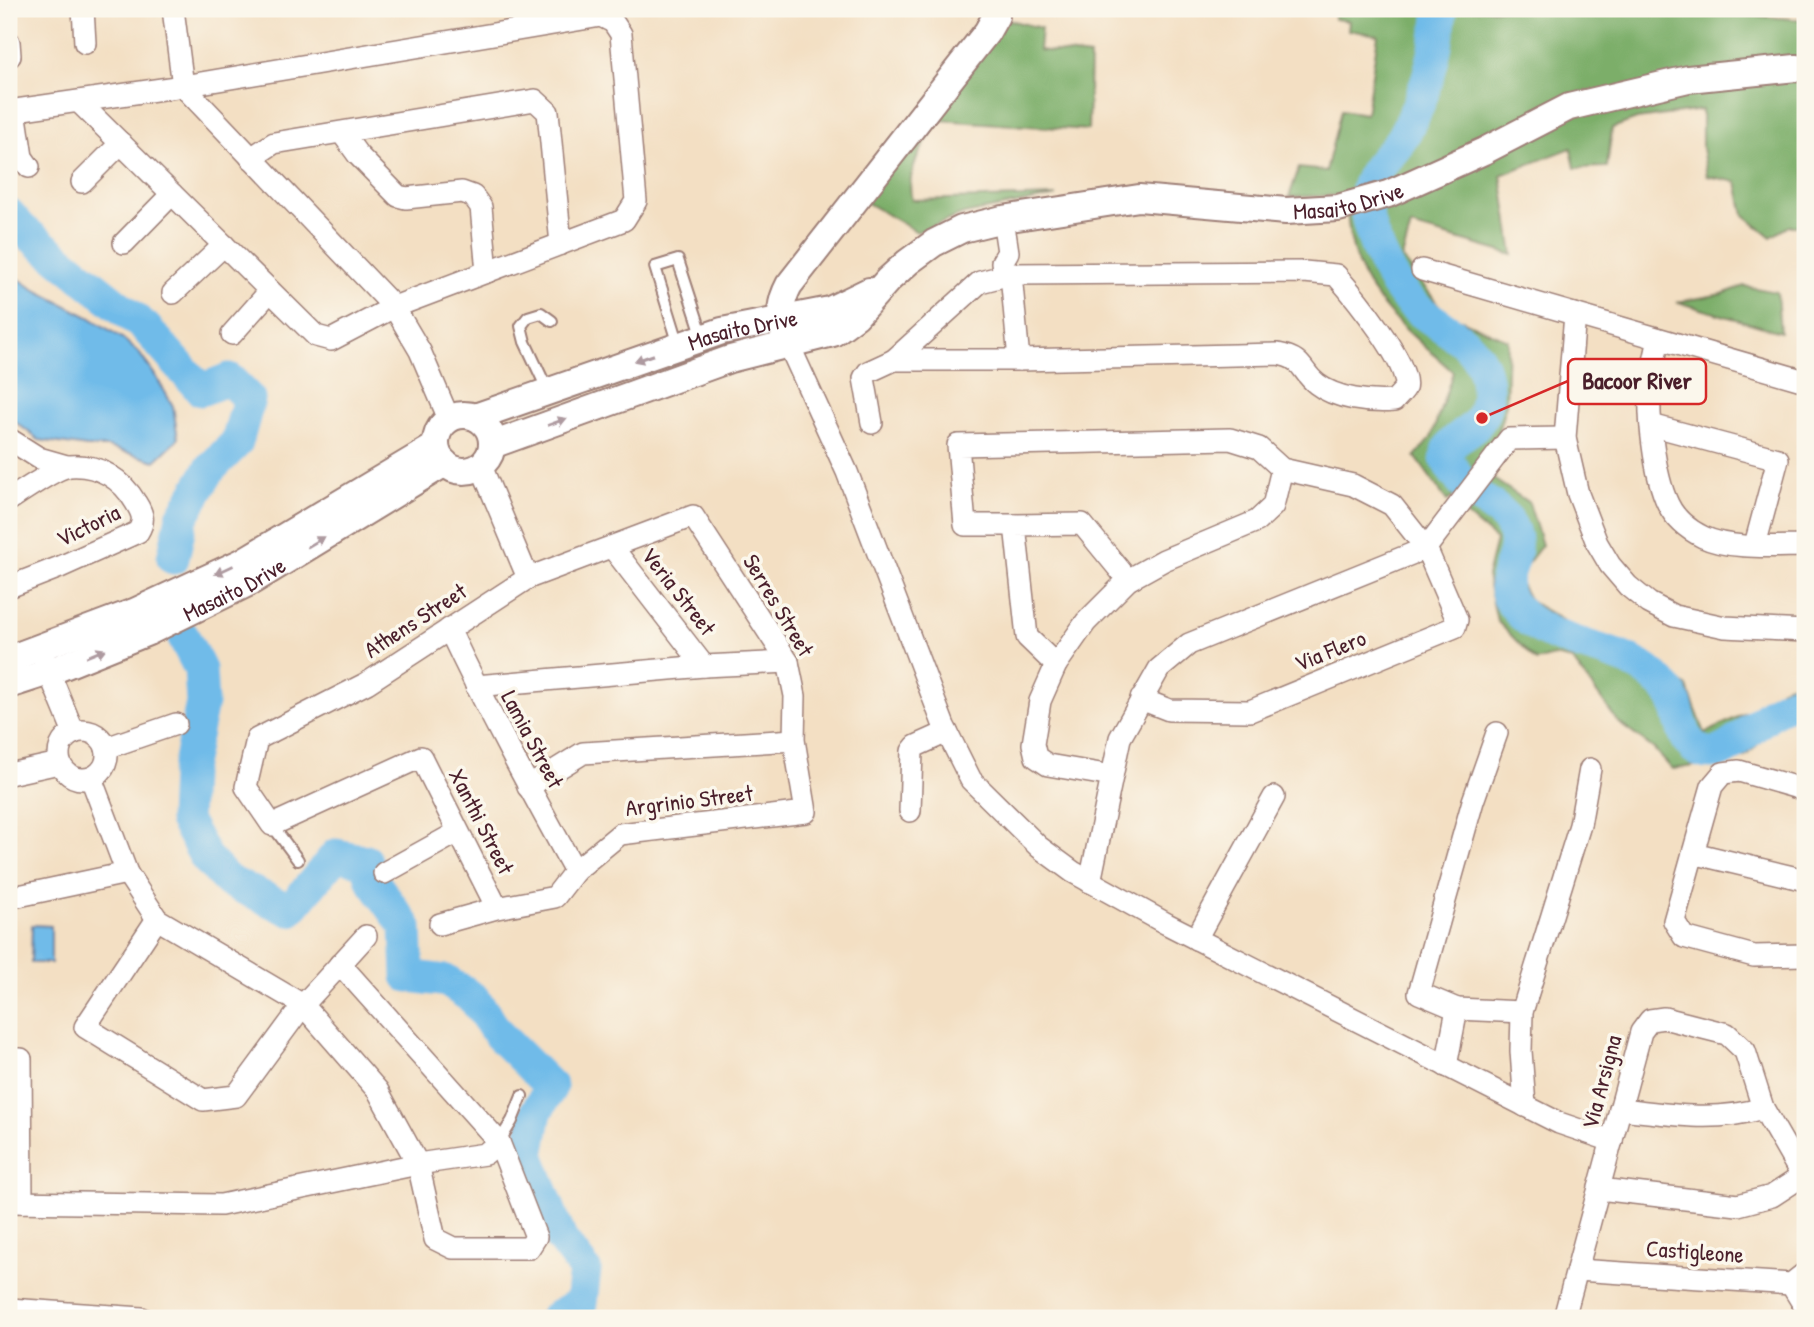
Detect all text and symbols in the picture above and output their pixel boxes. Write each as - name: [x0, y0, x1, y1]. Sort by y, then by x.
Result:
- street label: Masaito Drive: [1292, 174, 1408, 226]
- street label: Masaito Drive: [684, 301, 800, 357]
- one-way arrow: [634, 353, 655, 364]
- callout: Bacoor River: [1568, 359, 1706, 404]
- text: Bacoor River: [1582, 364, 1693, 396]
- one-way arrow: [546, 416, 567, 427]
- street label: Victoria: [51, 496, 125, 554]
- one-way arrow: [306, 536, 325, 549]
- street label: Veria Street: [635, 541, 724, 642]
- street label: Serres Street: [736, 548, 822, 663]
- street label: Masaito Drive: [177, 549, 291, 628]
- one-way arrow: [214, 565, 234, 576]
- street label: Athens Street: [358, 575, 473, 665]
- street label: Via Flero: [1290, 622, 1370, 678]
- one-way arrow: [85, 647, 106, 658]
- street label: Lamia Street: [494, 685, 572, 794]
- street label: Xanthi Street: [442, 763, 522, 880]
- street label: Argrinio Street: [624, 777, 755, 823]
- street label: Via Arsigna: [1574, 1032, 1628, 1132]
- street label: Castigleone: [1645, 1232, 1745, 1270]

